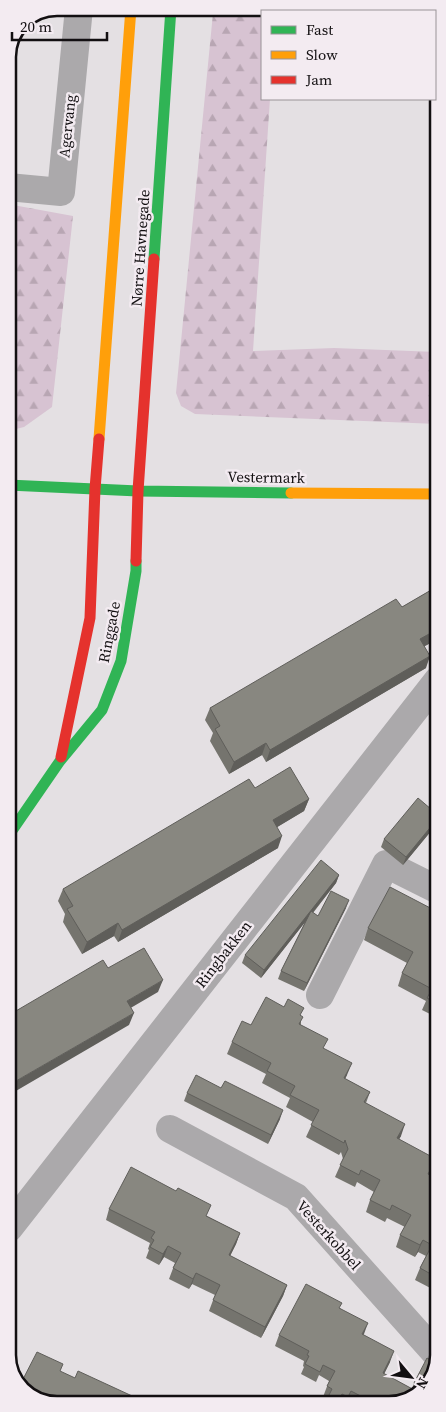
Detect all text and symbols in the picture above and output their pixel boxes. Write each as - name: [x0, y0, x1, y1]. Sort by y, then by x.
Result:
- scale bar: [12, 10, 108, 42]
- legend: [261, 10, 436, 100]
- text: 20 m: [20, 16, 52, 37]
- text: Fast: [306, 19, 333, 40]
- text: Slow: [306, 44, 338, 65]
- text: Jam: [305, 69, 333, 90]
- street label: Agervang: [53, 93, 81, 159]
- street label: Nørre Havnegade: [125, 188, 155, 307]
- street label: Vestermark: [227, 466, 306, 488]
- street label: Ringgade: [93, 599, 125, 665]
- street label: Ringbakken: [190, 916, 256, 992]
- street label: Vesterkobbel: [292, 1196, 366, 1275]
- north arrow: [386, 1352, 436, 1402]
- text: N: [411, 1374, 434, 1393]

